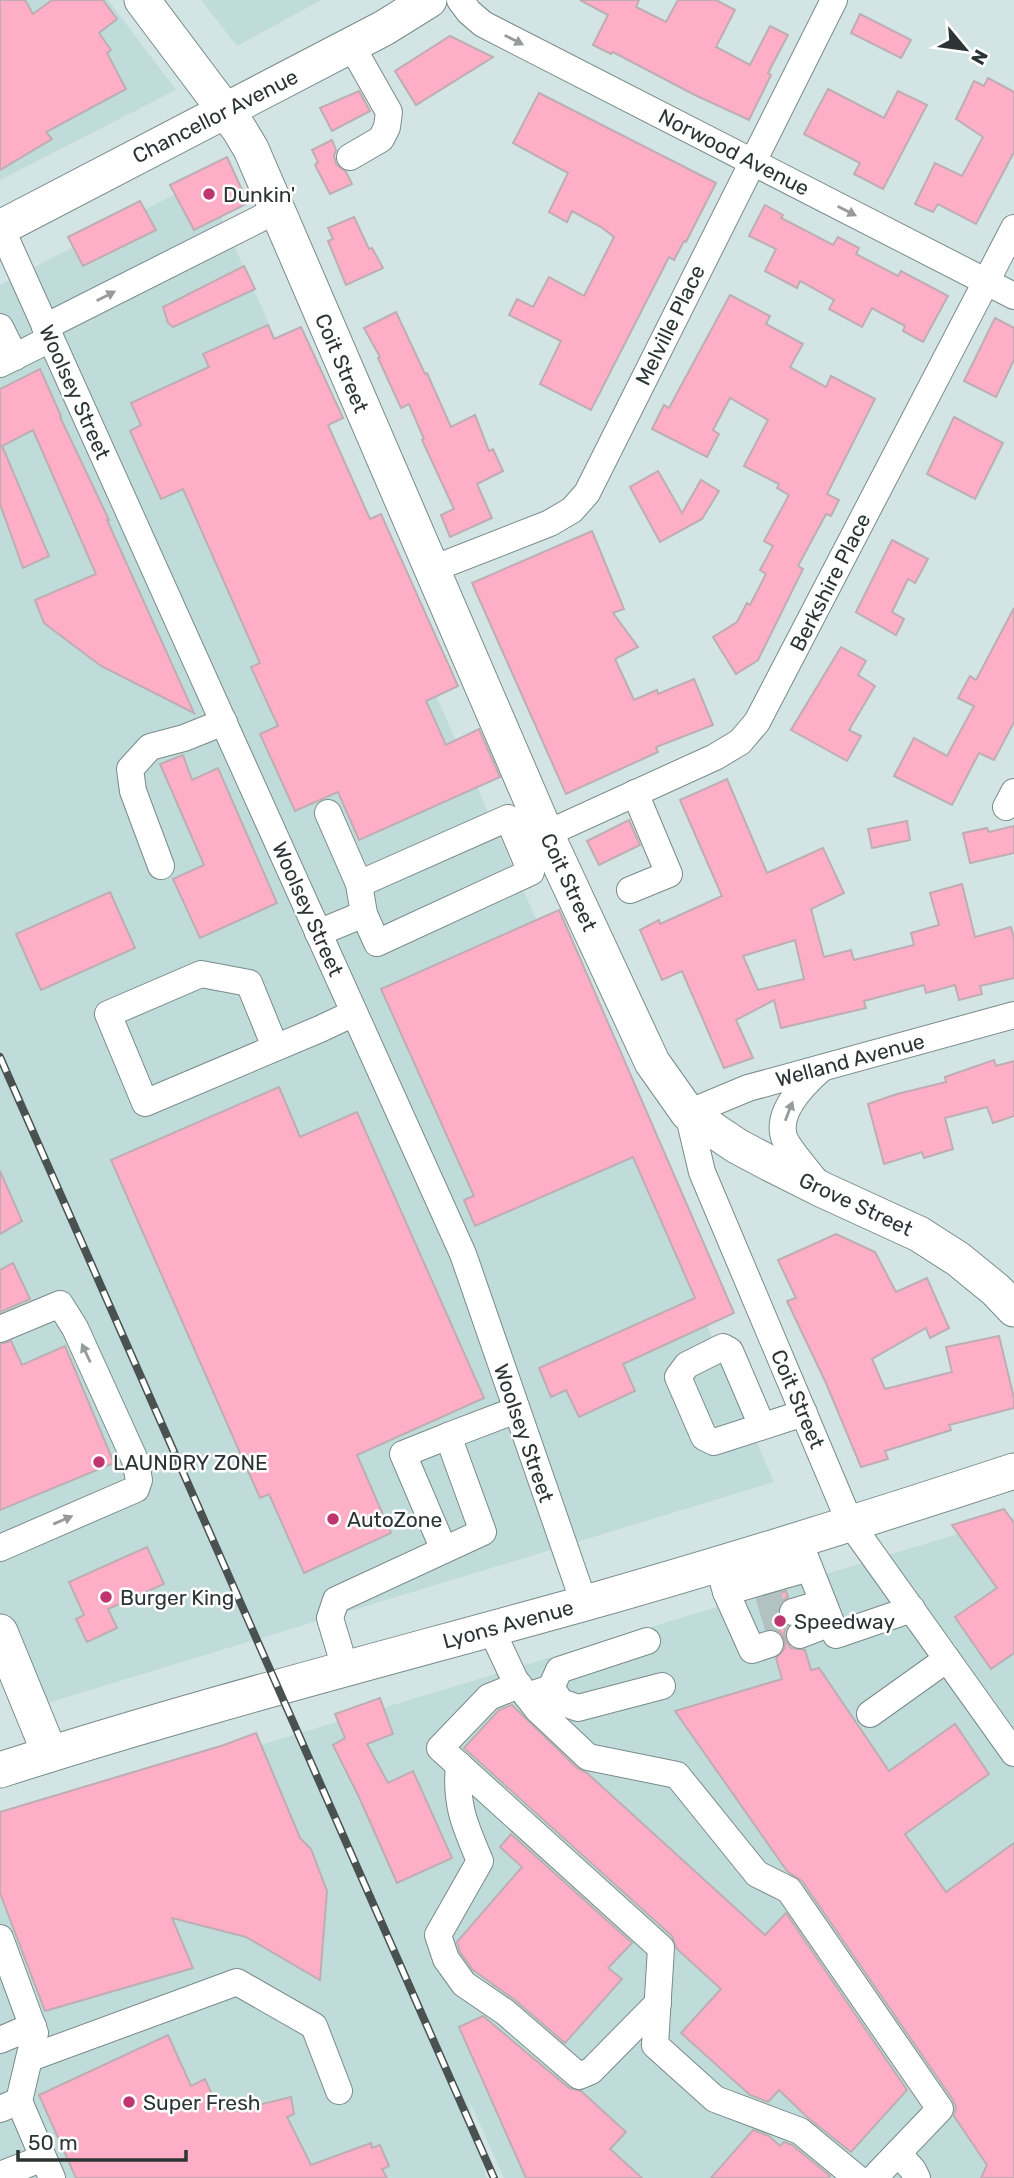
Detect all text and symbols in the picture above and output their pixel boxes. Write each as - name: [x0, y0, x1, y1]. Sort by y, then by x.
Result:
- north arrow: [930, 14, 1000, 84]
- one-way arrow: [504, 34, 524, 45]
- text: N: [966, 45, 993, 69]
- street label: Chancellor Avenue: [128, 63, 302, 169]
- street label: Norwood Avenue: [654, 103, 814, 201]
- place label: Dunkin': [223, 182, 295, 207]
- marker: Dunkin': [201, 186, 217, 202]
- one-way arrow: [837, 205, 857, 216]
- street label: Melville Place: [630, 261, 710, 389]
- one-way arrow: [96, 290, 116, 301]
- street label: Coit Street: [310, 310, 374, 416]
- street label: Woolsey Street: [34, 321, 116, 463]
- street label: Berkshire Place: [785, 509, 875, 655]
- street label: Coit Street: [535, 829, 603, 935]
- street label: Woolsey Street: [267, 838, 349, 980]
- street label: Welland Avenue: [773, 1028, 927, 1092]
- one-way arrow: [783, 1100, 794, 1121]
- street label: Grove Street: [795, 1167, 917, 1241]
- one-way arrow: [80, 1343, 92, 1363]
- street label: Coit Street: [766, 1346, 830, 1452]
- street label: Woolsey Street: [489, 1361, 559, 1505]
- place label: LAUNDRY ZONE: [113, 1450, 268, 1475]
- marker: LAUNDRY ZONE: [91, 1454, 107, 1470]
- place label: AutoZone: [347, 1507, 442, 1532]
- marker: AutoZone: [325, 1511, 341, 1527]
- one-way arrow: [52, 1515, 73, 1526]
- place label: Burger King: [120, 1585, 234, 1610]
- marker: Burger King: [98, 1589, 114, 1605]
- street label: Lyons Avenue: [440, 1595, 576, 1653]
- place label: Speedway: [794, 1609, 895, 1634]
- marker: Speedway: [772, 1613, 788, 1629]
- place label: Super Fresh: [143, 2090, 261, 2115]
- marker: Super Fresh: [121, 2094, 137, 2110]
- scale bar: [18, 2118, 186, 2162]
- text: 50 m: [28, 2130, 78, 2155]

